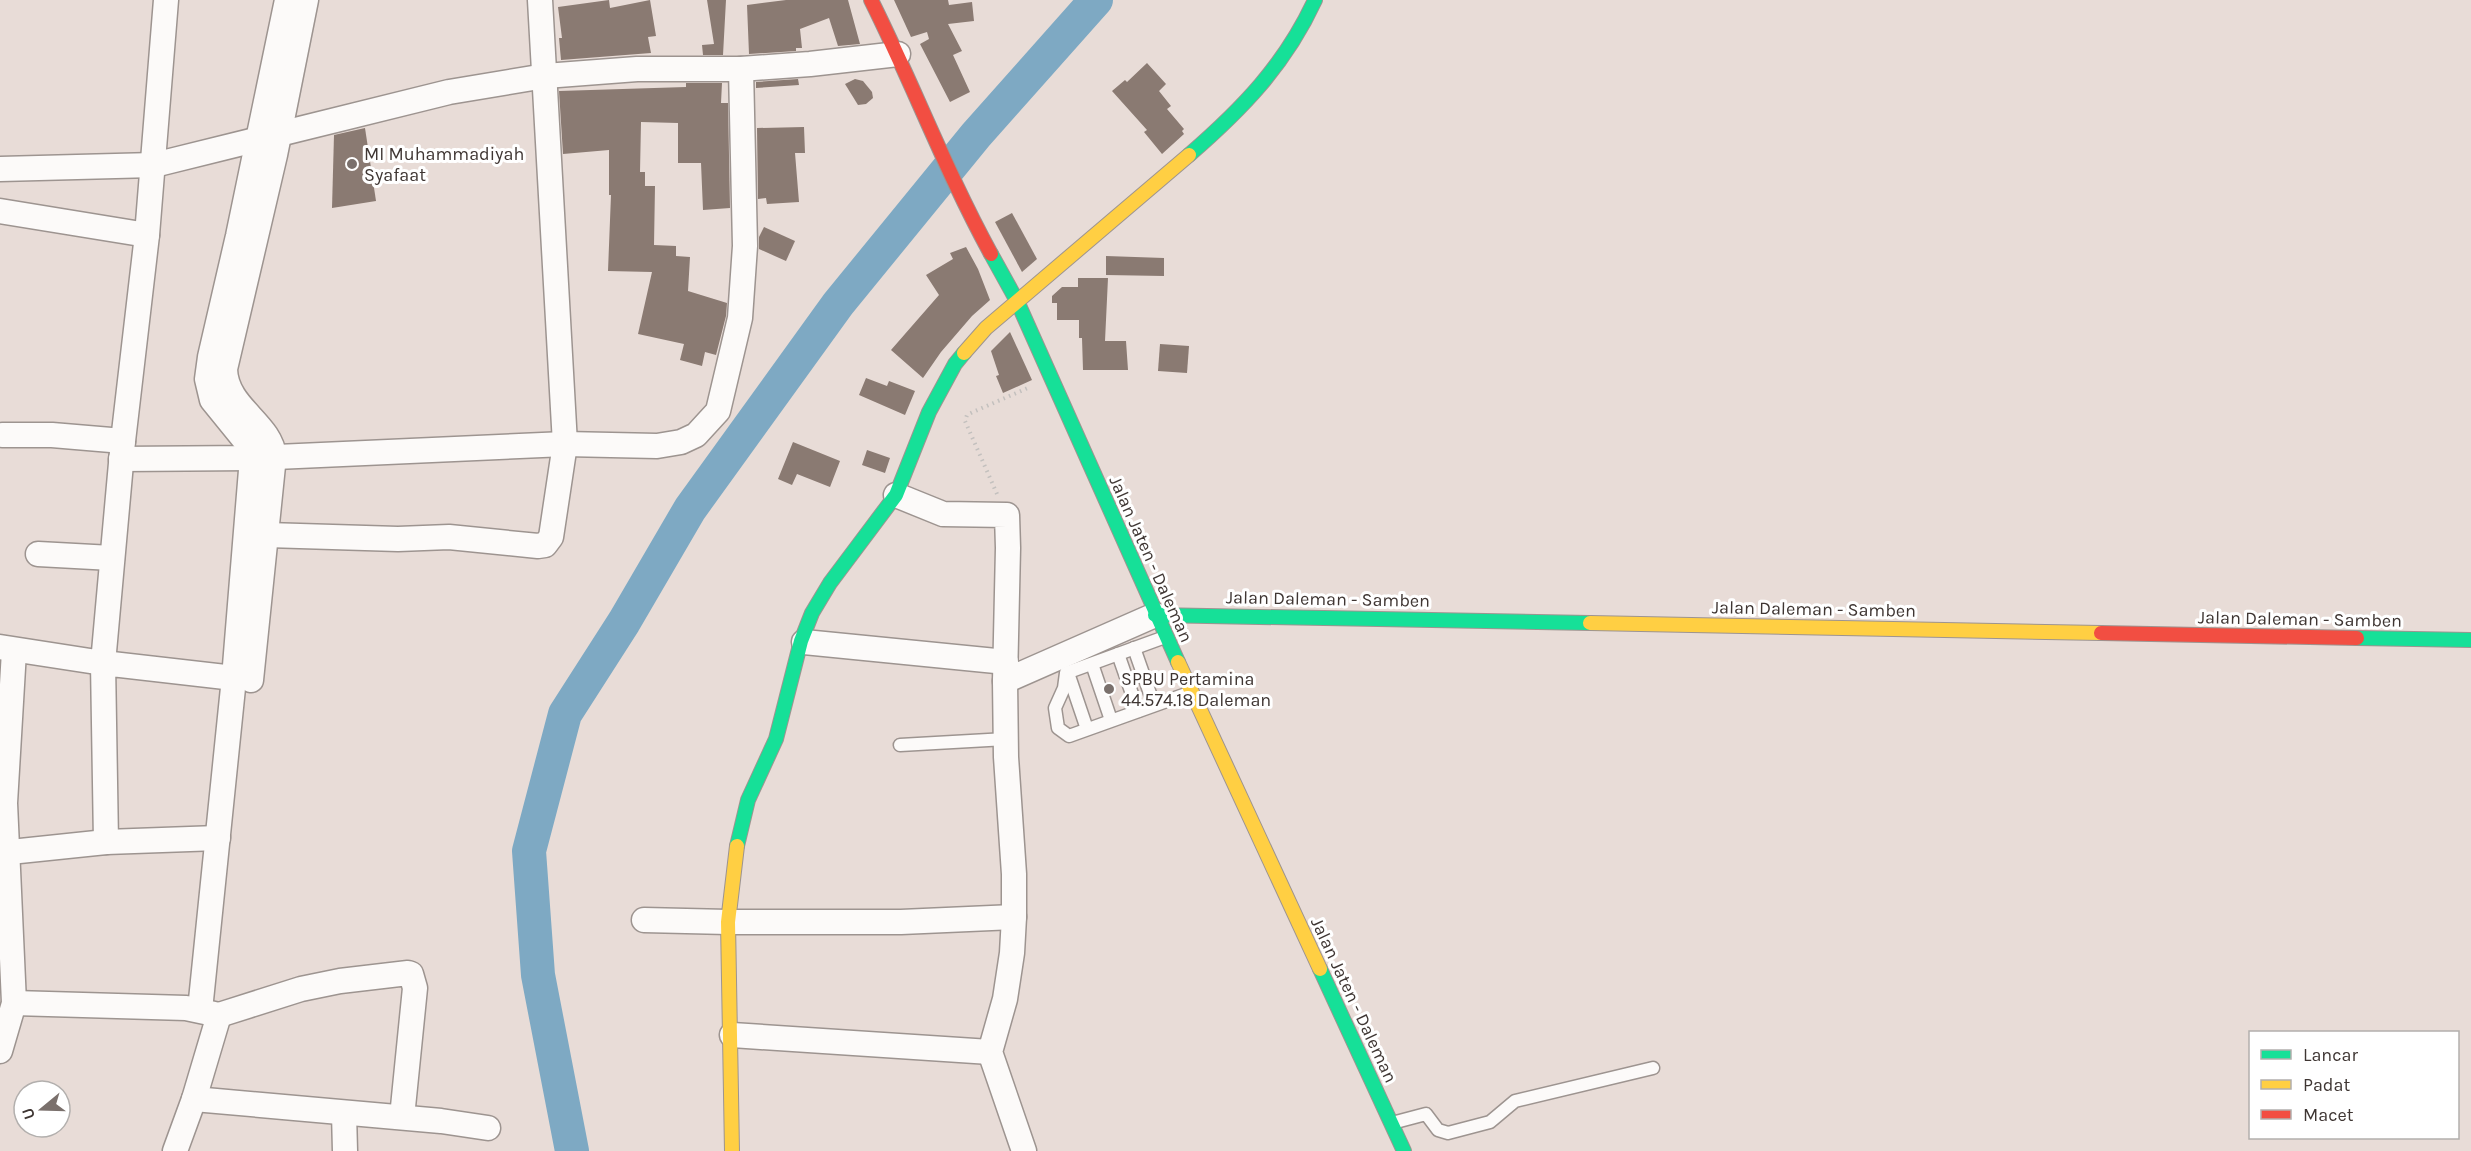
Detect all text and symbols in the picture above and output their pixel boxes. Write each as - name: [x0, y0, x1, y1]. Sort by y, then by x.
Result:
- place label: MI Muhammadiyah Syafaat: [364, 143, 524, 186]
- marker: MI Muhammadiyah Syafaat: [345, 157, 359, 171]
- street label: Jalan Jaten - Daleman: [1104, 472, 1198, 646]
- street label: Jalan Daleman - Samben: [1226, 586, 1430, 612]
- street label: Jalan Daleman - Samben: [1712, 596, 1916, 622]
- street label: Jalan Daleman - Samben: [2198, 606, 2402, 632]
- place label: SPBU Pertamina 44.574.18 Daleman: [1121, 668, 1271, 711]
- marker: SPBU Pertamina 44.574.18 Daleman: [1102, 682, 1116, 696]
- street label: Jalan Jaten - Daleman: [1306, 914, 1402, 1086]
- legend: [2249, 1031, 2459, 1139]
- text: Lancar: [2303, 1044, 2358, 1066]
- text: Padat: [2303, 1074, 2350, 1096]
- north arrow: [12, 1079, 72, 1139]
- text: Macet: [2303, 1104, 2354, 1126]
- text: U: [18, 1105, 39, 1122]

